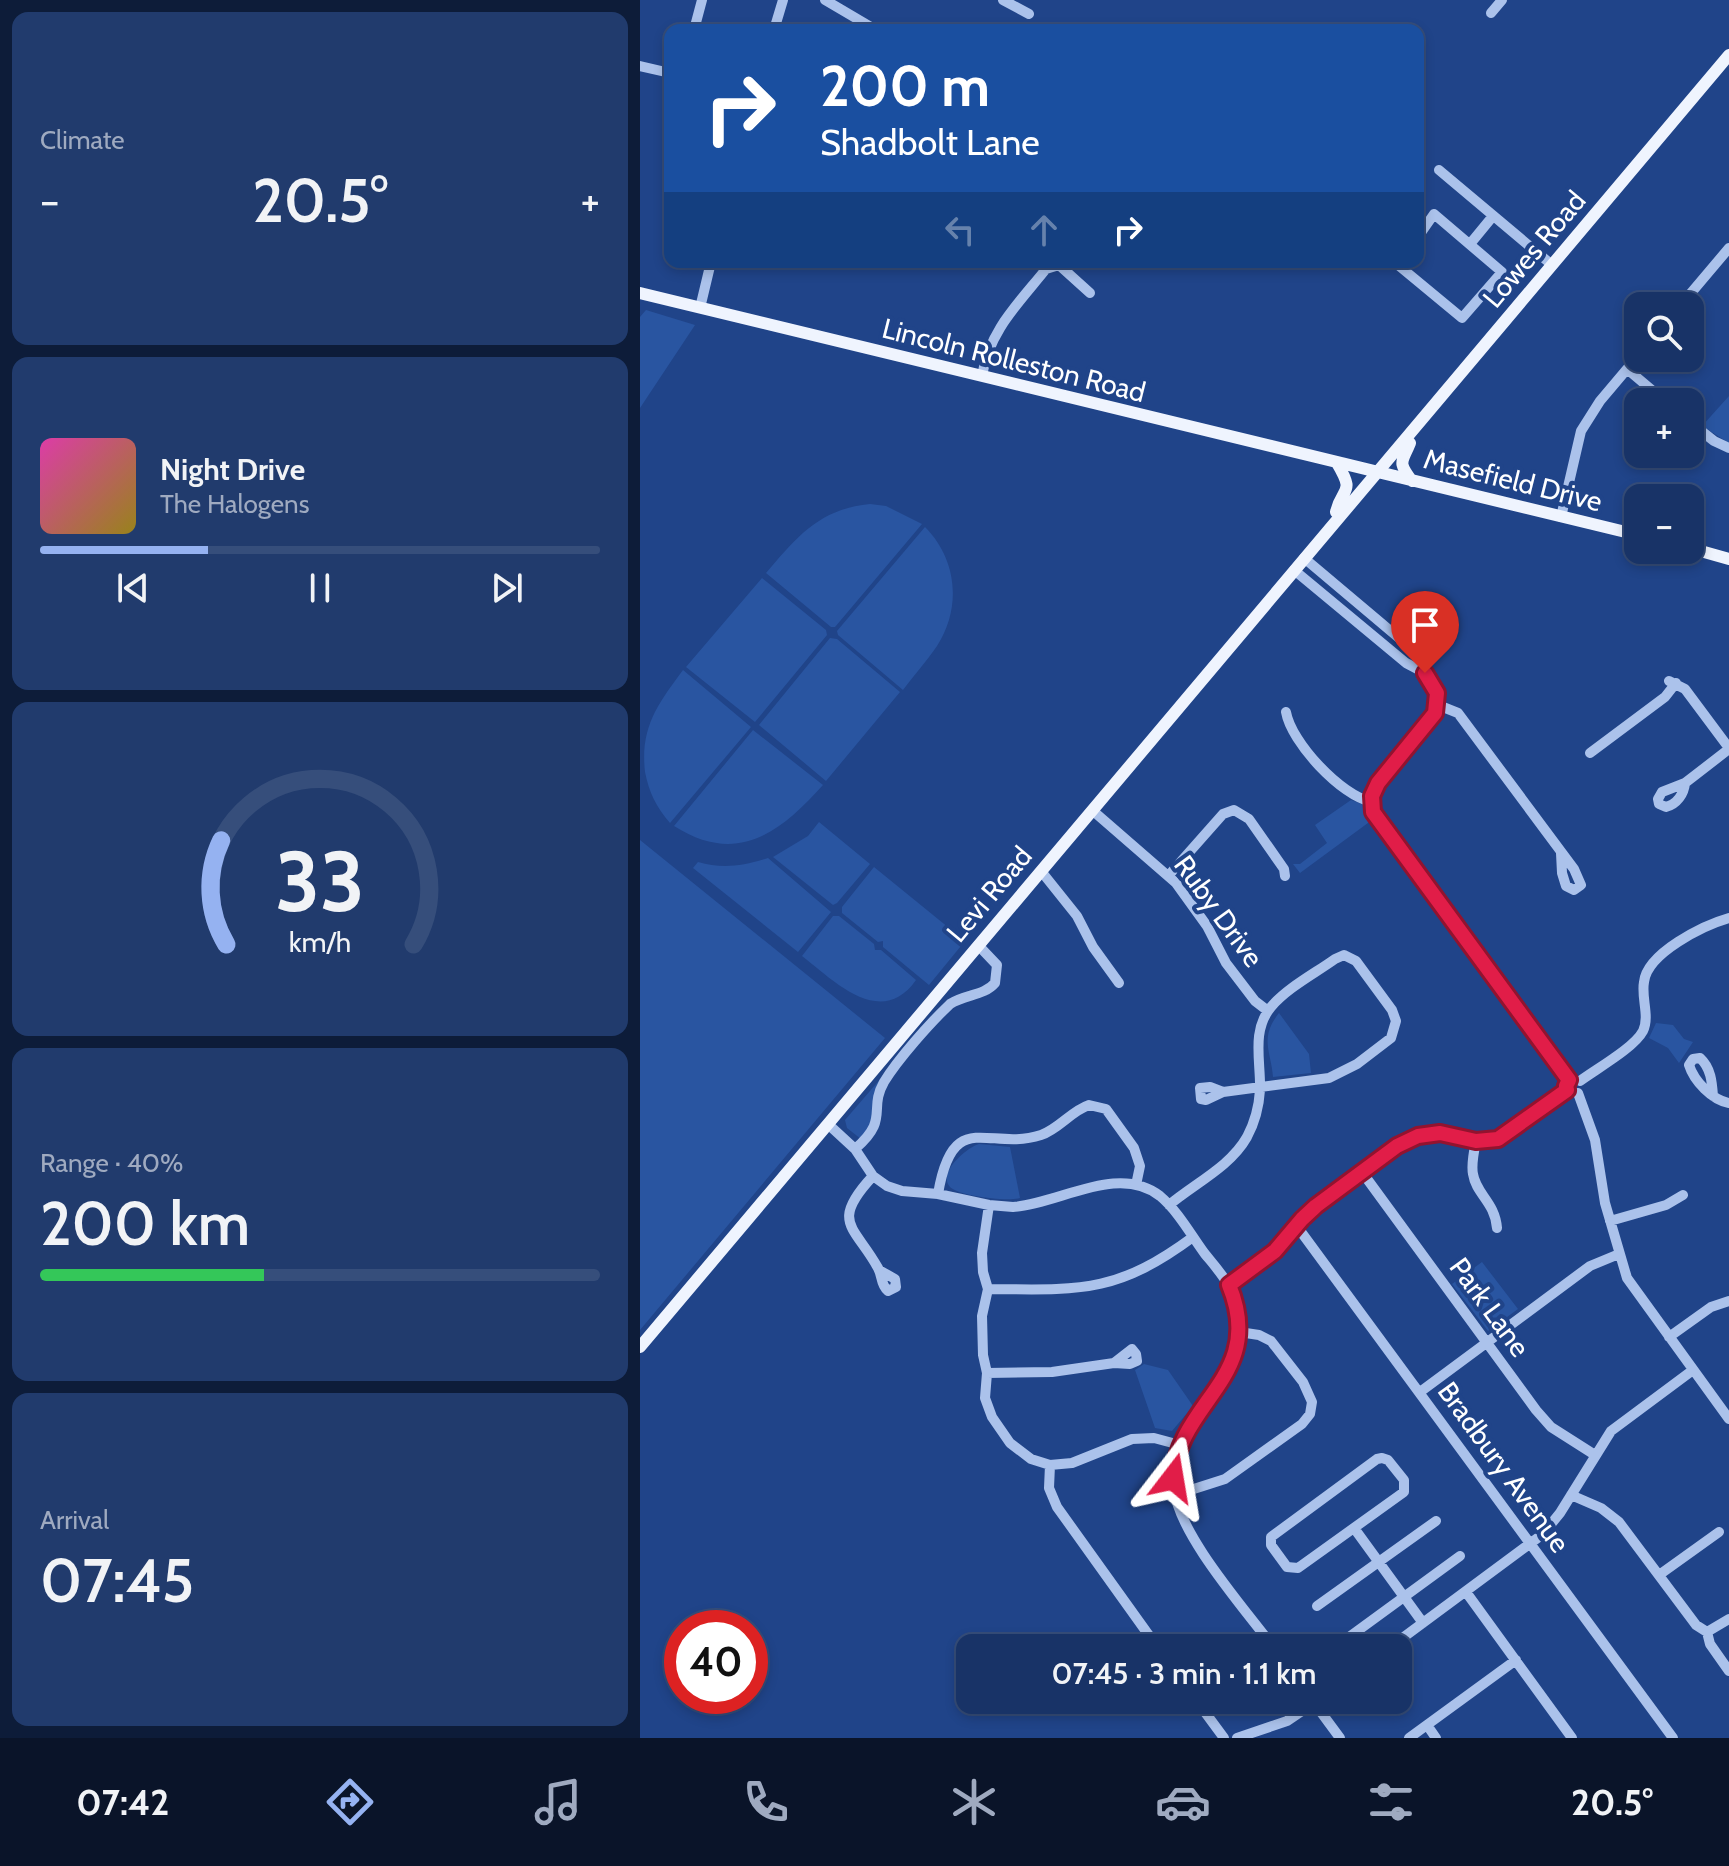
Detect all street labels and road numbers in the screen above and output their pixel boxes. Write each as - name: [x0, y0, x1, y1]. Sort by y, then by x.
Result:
- street label: Lowes Road: [1475, 184, 1593, 314]
- street label: Lincoln Rolleston Road: [879, 311, 1149, 409]
- street label: Masefield Drive: [1420, 441, 1606, 519]
- street label: Levi Road: [939, 839, 1039, 949]
- street label: Ruby Drive: [1167, 849, 1271, 973]
- street label: Park Lane: [1443, 1251, 1537, 1363]
- street label: Bradbury Avenue: [1431, 1375, 1577, 1559]

